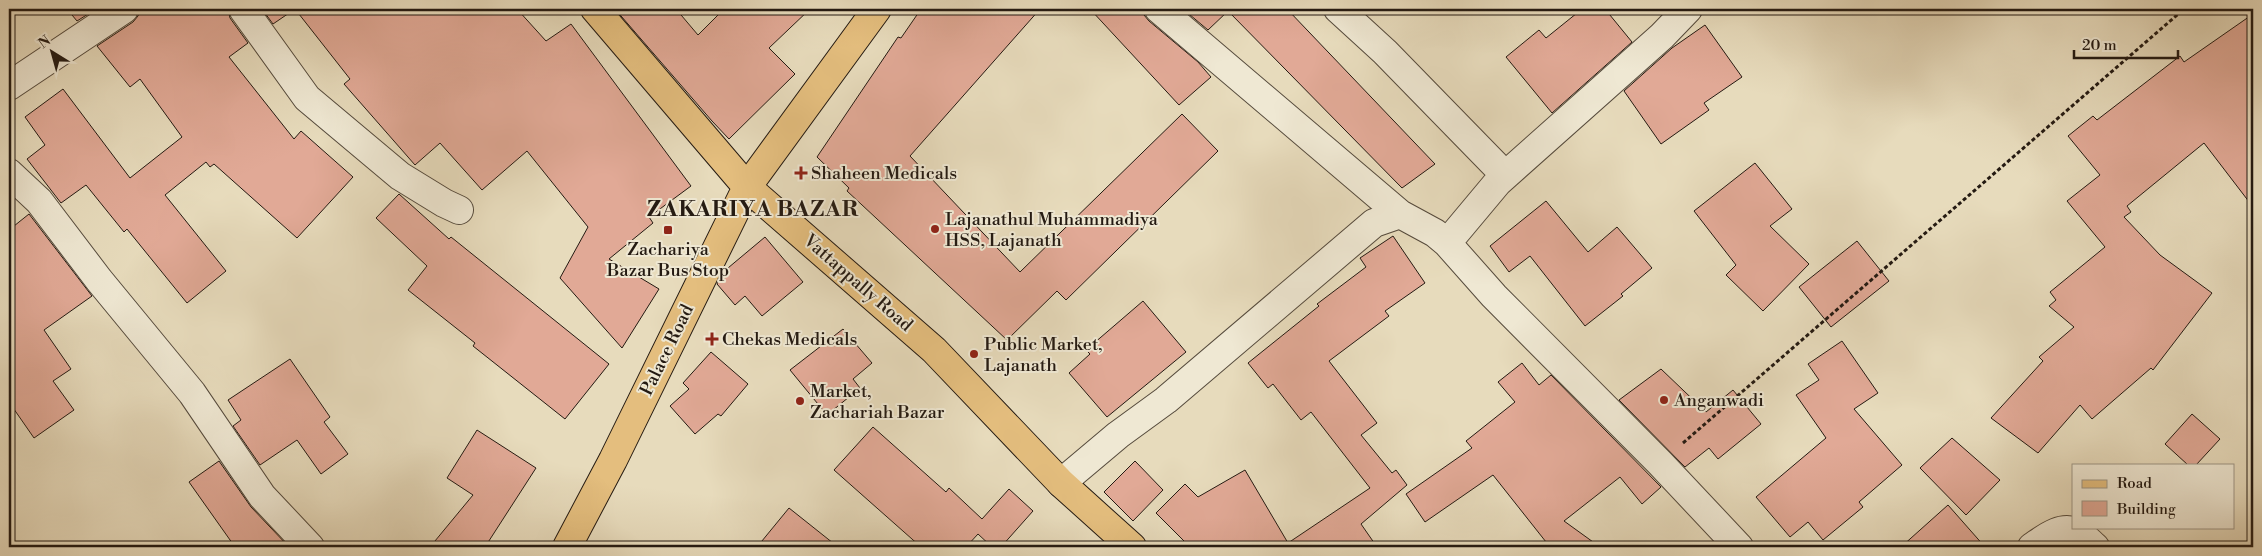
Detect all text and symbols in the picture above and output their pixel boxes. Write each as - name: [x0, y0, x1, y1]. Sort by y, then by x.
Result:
- north arrow: [28, 28, 78, 78]
- scale bar: [2074, 28, 2178, 60]
- text: N: [35, 32, 55, 53]
- text: 20 m: [2082, 36, 2117, 55]
- place label: Shaheen Medicals: [811, 162, 957, 185]
- marker: Shaheen Medicals: [795, 167, 807, 179]
- district label: ZAKARIYA BAZAR: [647, 196, 859, 223]
- place label: Lajanathul Muhammadiya HSS, Lajanath: [945, 208, 1159, 252]
- marker: Lajanathul Muhammadiya HSS, Lajanath: [929, 223, 941, 235]
- marker: Zachariya Bazar Bus Stop: [662, 224, 674, 236]
- street label: Vattappally Road: [798, 229, 918, 337]
- place label: Zachariya Bazar Bus Stop: [606, 238, 729, 282]
- street label: Palace Road: [635, 300, 699, 399]
- place label: Chekas Medicals: [722, 328, 858, 351]
- marker: Chekas Medicals: [706, 333, 718, 345]
- place label: Public Market, Lajanath: [984, 333, 1103, 377]
- marker: Public Market, Lajanath: [968, 348, 980, 360]
- place label: Market, Zachariah Bazar: [810, 380, 945, 424]
- place label: Anganwadi: [1673, 389, 1764, 412]
- marker: Anganwadi: [1658, 394, 1670, 406]
- marker: Market, Zachariah Bazar: [794, 395, 806, 407]
- legend: [2072, 464, 2234, 528]
- text: Road: [2117, 474, 2152, 493]
- text: Building: [2116, 500, 2176, 519]

